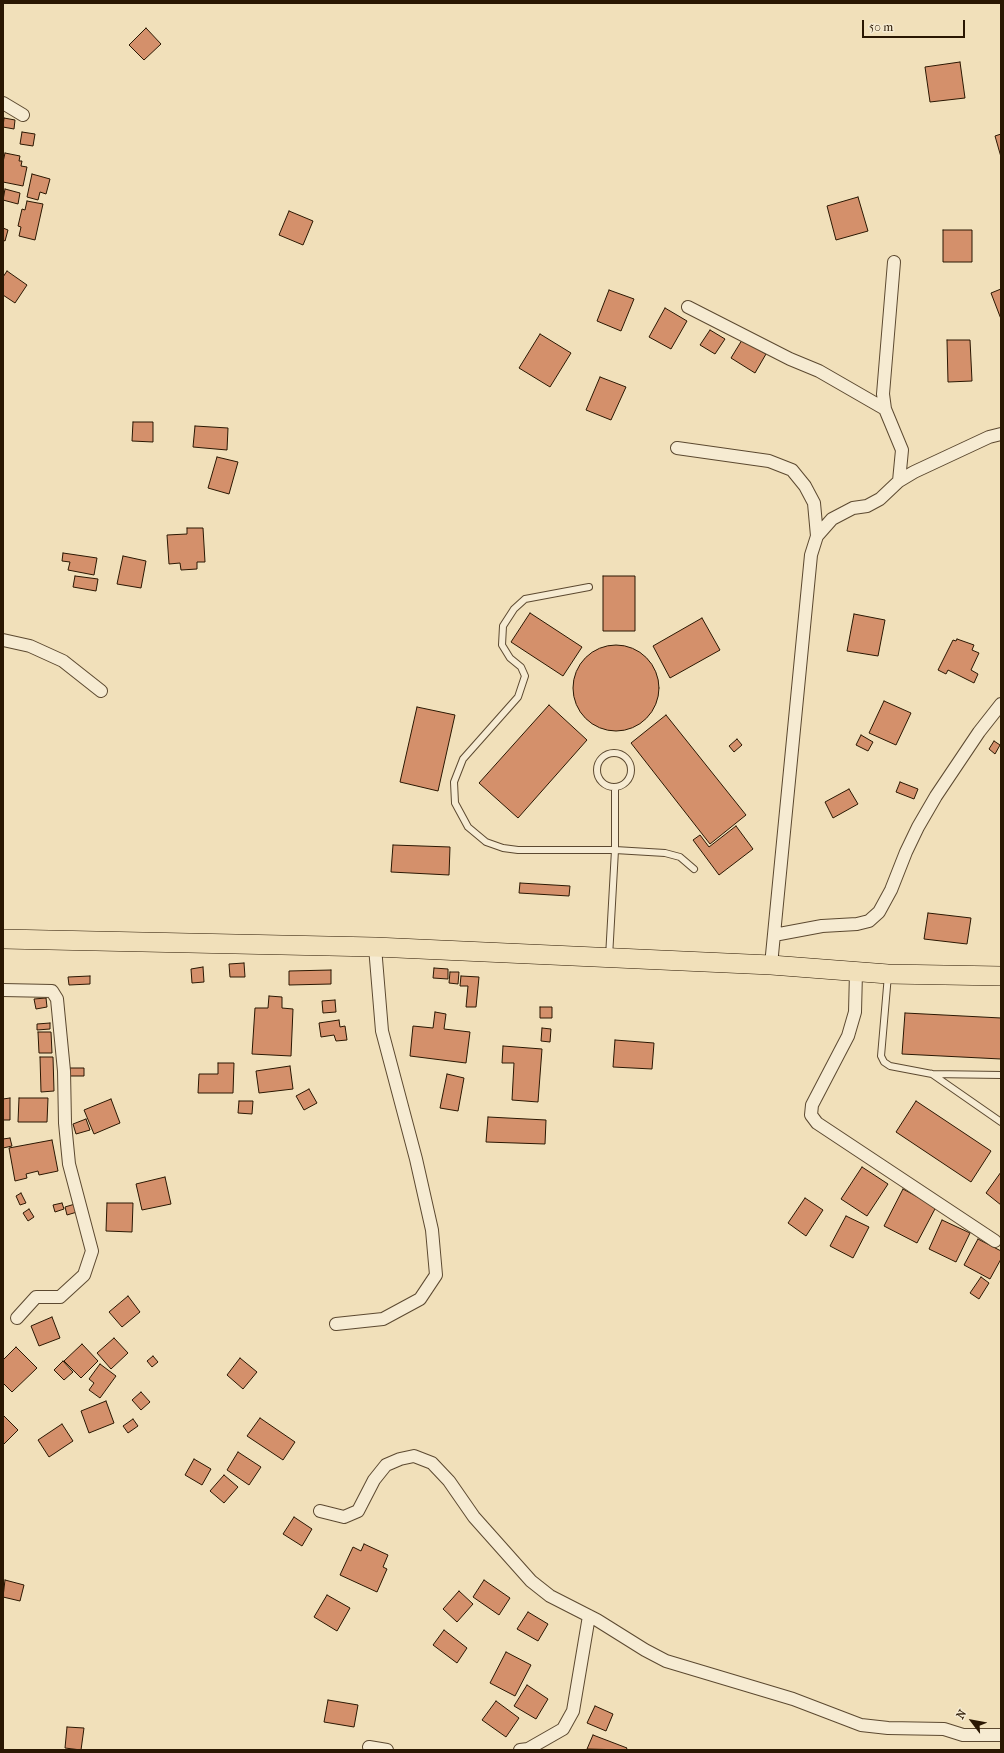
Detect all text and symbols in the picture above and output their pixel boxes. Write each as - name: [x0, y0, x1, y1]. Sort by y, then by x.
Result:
- scale bar: [864, 12, 967, 38]
- text: 50 m: [869, 20, 893, 34]
- north arrow: [952, 1701, 992, 1741]
- text: N: [954, 1707, 969, 1721]

